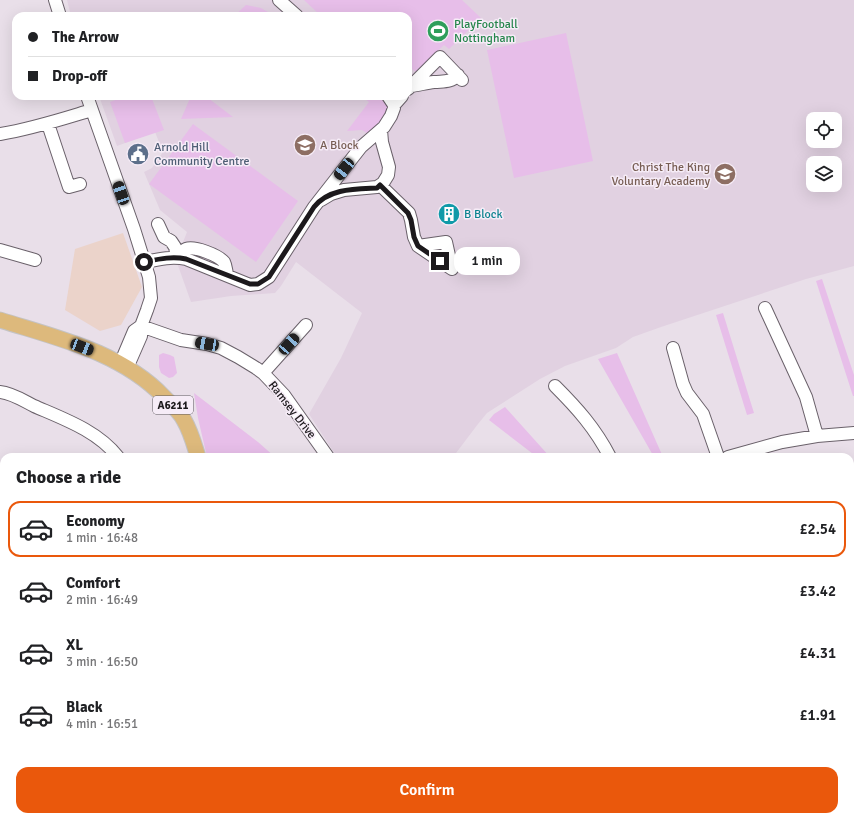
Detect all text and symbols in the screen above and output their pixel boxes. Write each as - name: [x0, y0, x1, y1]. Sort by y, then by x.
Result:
- place label: PlayFootball Nottingham: [454, 17, 518, 46]
- sports icon: PlayFootball Nottingham: [425, 18, 451, 44]
- text: The Arrow: [52, 28, 119, 46]
- text: Drop-off: [52, 67, 107, 85]
- map controls: [806, 112, 842, 192]
- button: locate: [806, 112, 842, 148]
- school or university icon: A Block: [292, 132, 318, 158]
- place label: A Block: [320, 138, 359, 153]
- place label: Arnold Hill Community Centre: [154, 140, 249, 169]
- public building icon: Arnold Hill Community Centre: [125, 141, 151, 167]
- car: [332, 156, 356, 182]
- button: layers: [806, 156, 842, 192]
- place label: Christ The King Voluntary Academy: [611, 160, 710, 189]
- school or university icon: Christ The King Voluntary Academy: [712, 161, 738, 187]
- car: [111, 180, 131, 206]
- building icon: B Block: [436, 201, 462, 227]
- place label: B Block: [464, 207, 502, 222]
- callout: 1 min: [454, 247, 520, 275]
- route end: [431, 252, 449, 270]
- route start: [135, 253, 153, 271]
- text: 1 min: [471, 253, 503, 269]
- car: [277, 331, 301, 357]
- car: [194, 336, 220, 352]
- car: [69, 337, 95, 357]
- street label: Ramsey Drive: [265, 378, 319, 442]
- road number: A6211: [153, 396, 193, 414]
- text: Choose a ride: [16, 466, 121, 488]
- icon: car: [18, 511, 54, 547]
- text: Economy: [66, 512, 125, 530]
- text: £2.54: [799, 520, 836, 538]
- text: 1 min · 16:48: [66, 530, 138, 546]
- icon: car: [18, 573, 54, 609]
- text: Comfort: [66, 574, 120, 592]
- text: £3.42: [799, 582, 836, 600]
- text: 2 min · 16:49: [66, 592, 138, 608]
- icon: car: [18, 635, 54, 671]
- text: XL: [66, 636, 83, 654]
- text: £4.31: [799, 644, 836, 662]
- text: 3 min · 16:50: [66, 654, 138, 670]
- icon: car: [18, 697, 54, 733]
- text: Black: [66, 698, 103, 716]
- text: £1.91: [799, 706, 836, 724]
- text: 4 min · 16:51: [66, 716, 138, 732]
- button: Confirm: [16, 767, 838, 813]

